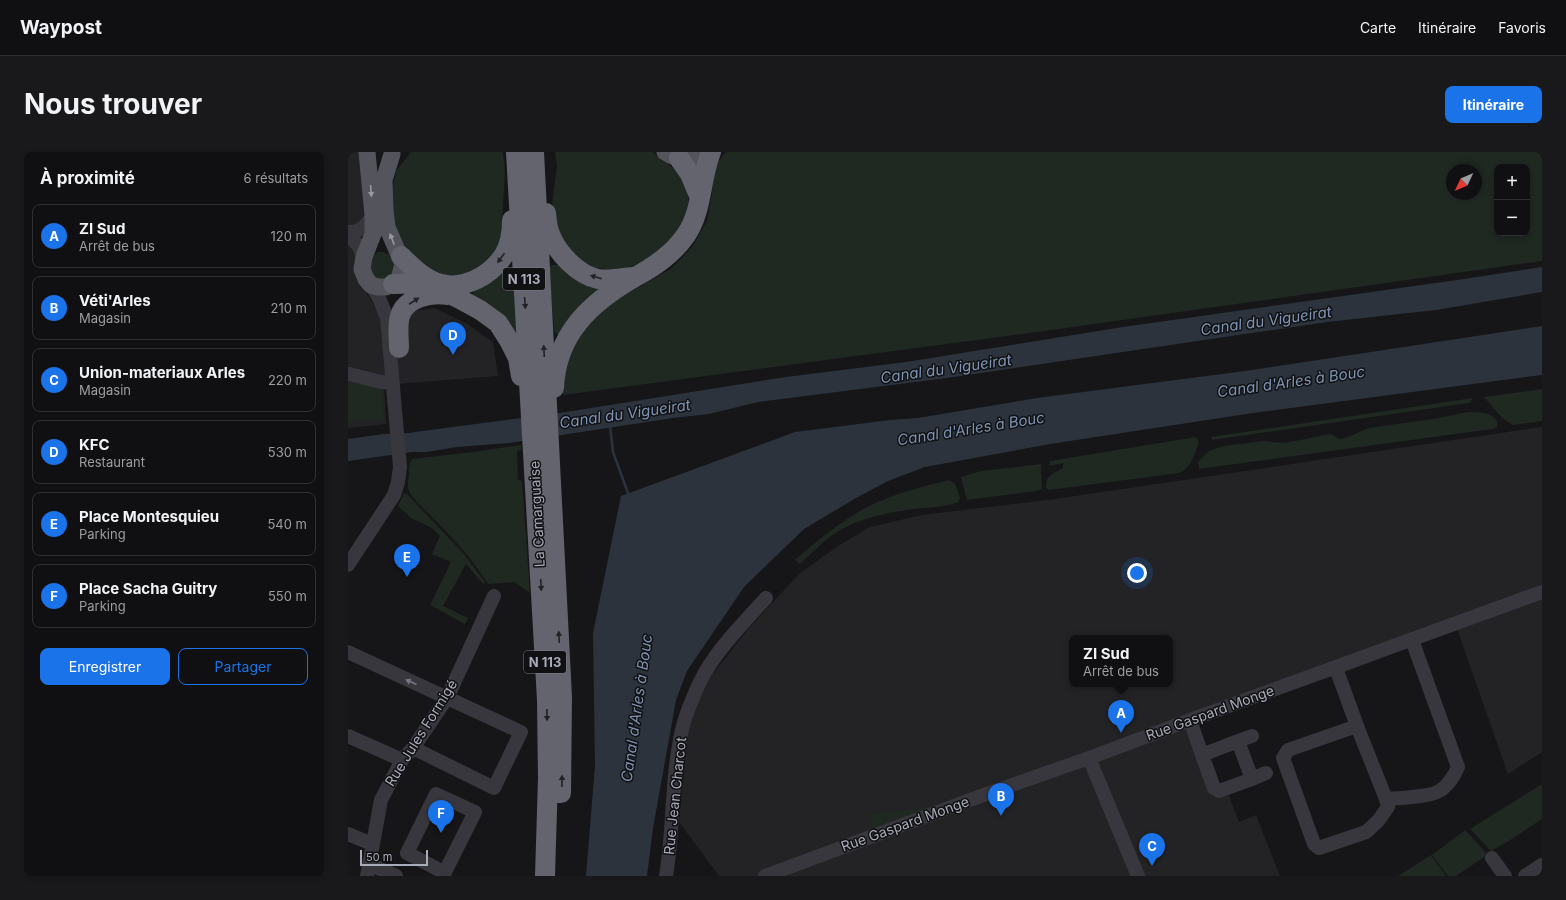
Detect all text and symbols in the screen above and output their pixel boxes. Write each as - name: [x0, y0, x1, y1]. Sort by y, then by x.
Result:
- text: Waypost: [20, 16, 102, 39]
- text: Carte: [1360, 19, 1396, 36]
- text: Itinéraire: [1418, 19, 1476, 36]
- text: Favoris: [1498, 19, 1546, 36]
- button: Itinéraire: [1445, 86, 1542, 123]
- text: Nous trouver: [24, 87, 202, 121]
- north arrow: [1446, 164, 1482, 200]
- map controls: [1494, 164, 1530, 236]
- button: +: [1494, 164, 1530, 200]
- text: À proximité: [40, 168, 135, 188]
- text: 6 résultats: [244, 170, 308, 186]
- one-way arrow: [367, 185, 374, 197]
- button: −: [1494, 200, 1530, 236]
- text: ZI Sud: [79, 219, 125, 238]
- text: A: [49, 228, 59, 244]
- text: 120 m: [271, 228, 307, 244]
- one-way arrow: [388, 233, 394, 245]
- text: Arrêt de bus: [79, 238, 155, 254]
- one-way arrow: [497, 253, 505, 264]
- road number: N 113: [503, 268, 545, 290]
- one-way arrow: [590, 274, 602, 280]
- text: Véti'Arles: [79, 291, 151, 310]
- one-way arrow: [409, 297, 419, 305]
- one-way arrow: [522, 297, 529, 309]
- text: B: [50, 300, 58, 316]
- text: 210 m: [271, 300, 307, 316]
- water label: Canal du Vigueirat: [1199, 302, 1334, 339]
- text: Magasin: [79, 310, 131, 326]
- pin: D: [440, 322, 466, 355]
- one-way arrow: [540, 345, 547, 357]
- water label: Canal du Vigueirat: [879, 350, 1014, 387]
- water label: Canal d'Arles à Bouc: [1216, 362, 1366, 401]
- text: Union-materiaux Arles: [79, 363, 245, 382]
- text: C: [49, 372, 59, 388]
- text: 220 m: [268, 372, 307, 388]
- text: Magasin: [79, 382, 131, 398]
- water label: Canal du Vigueirat: [558, 395, 693, 432]
- water label: Canal d'Arles à Bouc: [896, 407, 1046, 450]
- text: KFC: [79, 435, 110, 454]
- text: D: [49, 444, 59, 460]
- text: 530 m: [268, 444, 307, 460]
- text: Restaurant: [79, 454, 145, 470]
- street label: La Camarguaise: [525, 460, 548, 568]
- text: Place Montesquieu: [79, 507, 219, 526]
- text: E: [50, 516, 58, 532]
- text: 540 m: [267, 516, 307, 532]
- text: Parking: [79, 526, 126, 542]
- pin: E: [394, 544, 420, 577]
- your location: [1127, 563, 1147, 583]
- text: Place Sacha Guitry: [79, 579, 217, 598]
- one-way arrow: [538, 579, 545, 591]
- text: F: [50, 588, 58, 604]
- text: 550 m: [268, 588, 307, 604]
- text: Parking: [79, 598, 126, 614]
- one-way arrow: [556, 630, 562, 643]
- water label: Canal d'Arles à Bouc: [617, 632, 656, 783]
- popup: [1069, 635, 1173, 687]
- text: ZI Sud: [1083, 644, 1129, 663]
- button: Enregistrer: [40, 648, 170, 685]
- button: Partager: [178, 648, 308, 685]
- road number: N 113: [524, 651, 566, 673]
- text: Arrêt de bus: [1083, 663, 1159, 679]
- street label: Rue Jules Formigé: [381, 676, 460, 789]
- one-way arrow: [406, 679, 417, 685]
- street label: Rue Gaspard Monge: [1143, 681, 1276, 744]
- pin: A: [1108, 700, 1134, 733]
- one-way arrow: [544, 709, 551, 721]
- street label: Rue Jean Charcot: [660, 736, 689, 856]
- one-way arrow: [558, 775, 565, 787]
- pin: B: [988, 783, 1014, 816]
- street label: Rue Gaspard Monge: [838, 792, 971, 855]
- pin: F: [428, 800, 454, 833]
- pin: C: [1139, 833, 1165, 866]
- scale bar: [360, 848, 428, 867]
- text: 50 m: [366, 850, 392, 864]

